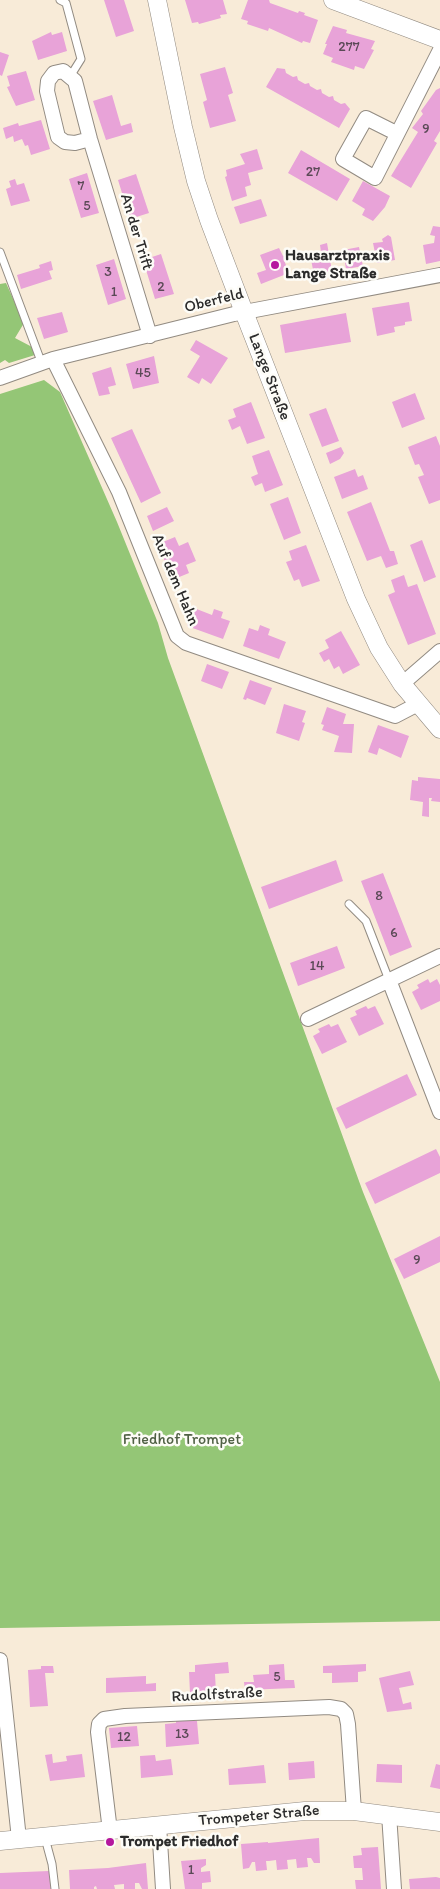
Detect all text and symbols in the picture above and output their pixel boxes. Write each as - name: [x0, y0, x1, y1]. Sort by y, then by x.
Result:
- house number: 277: [338, 39, 360, 55]
- house number: 9: [422, 121, 430, 137]
- house number: 27: [306, 164, 320, 180]
- house number: 7: [78, 178, 84, 194]
- street label: An der Trift: [115, 191, 157, 273]
- house number: 5: [83, 198, 91, 214]
- place label: Hausarztpraxis Lange Straße: [285, 246, 390, 284]
- marker: Hausarztpraxis Lange Straße: [269, 259, 281, 271]
- house number: 3: [104, 264, 112, 280]
- house number: 2: [157, 279, 165, 295]
- house number: 1: [111, 284, 117, 300]
- street label: Oberfeld: [182, 284, 246, 318]
- street label: Lange Straße: [244, 331, 294, 423]
- house number: 45: [135, 365, 151, 381]
- street label: Auf dem Hahn: [147, 531, 203, 629]
- house number: 8: [375, 888, 383, 904]
- house number: 6: [390, 925, 398, 941]
- house number: 14: [310, 958, 324, 974]
- house number: 9: [413, 1252, 421, 1268]
- park label: Friedhof Trompet: [123, 1430, 241, 1450]
- house number: 5: [273, 1669, 281, 1685]
- street label: Rudolfstraße: [171, 1683, 263, 1707]
- house number: 13: [175, 1726, 189, 1742]
- house number: 12: [117, 1729, 131, 1745]
- street label: Trompeter Straße: [198, 1801, 320, 1831]
- place label: Trompet Friedhof: [120, 1832, 238, 1852]
- marker: Trompet Friedhof: [104, 1836, 116, 1848]
- house number: 1: [188, 1862, 194, 1878]

